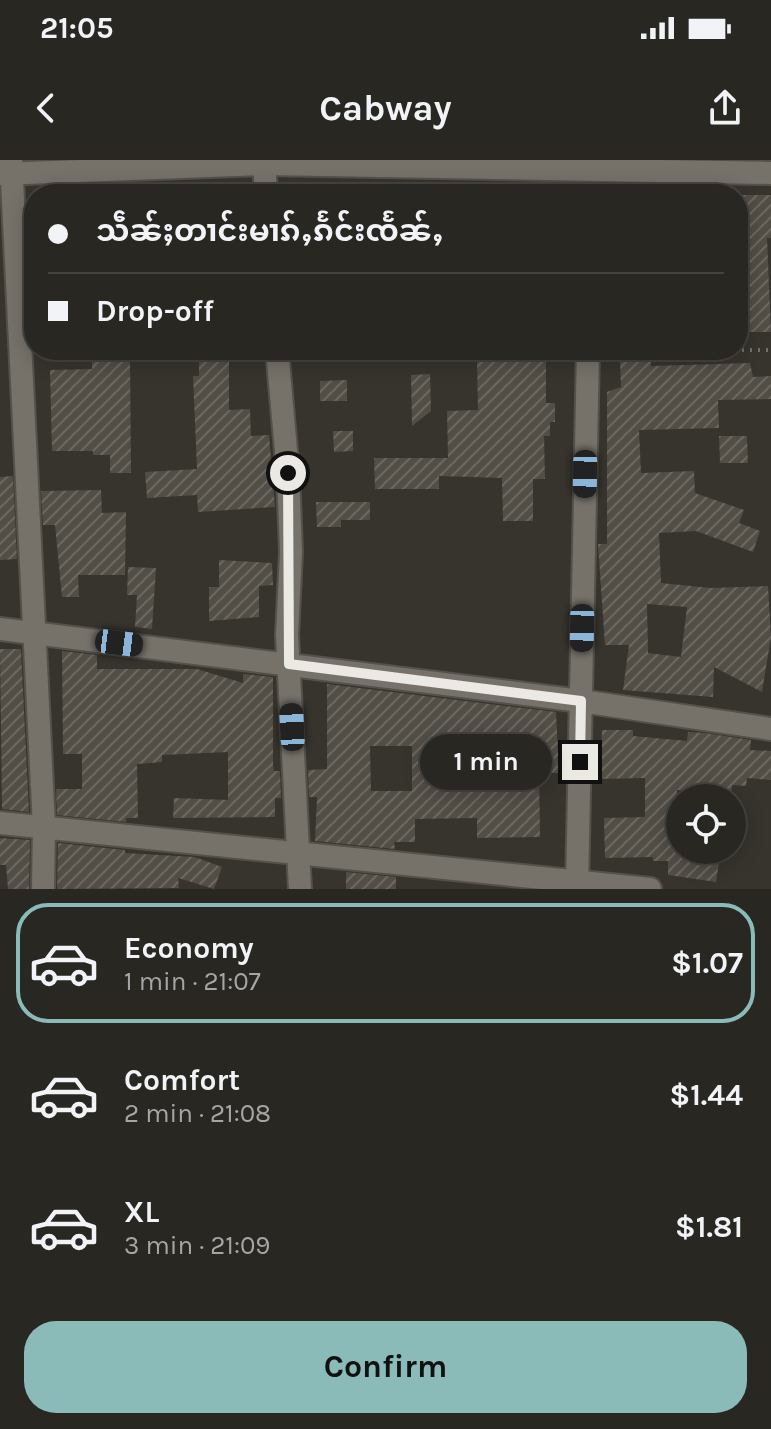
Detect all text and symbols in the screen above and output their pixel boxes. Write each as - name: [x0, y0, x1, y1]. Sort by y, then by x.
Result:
- text: 21:05: [40, 10, 113, 46]
- icon: back: [24, 86, 68, 130]
- icon: share: [703, 86, 747, 130]
- text: Cabway: [319, 87, 452, 129]
- text: သဵၼ်ႈတၢင်းမၢၵ်ႇၵႅင်းၸႅၼ်ႇ: [96, 213, 444, 249]
- text: Drop-off: [96, 293, 214, 329]
- car: [573, 450, 597, 498]
- route start: [270, 455, 306, 491]
- car: [570, 604, 594, 652]
- car: [94, 628, 144, 658]
- car: [279, 702, 305, 752]
- callout: 1 min: [420, 734, 552, 790]
- route end: [562, 744, 598, 780]
- text: 1 min: [453, 746, 519, 777]
- map controls: [666, 784, 746, 864]
- button: locate: [666, 784, 746, 864]
- icon: car: [28, 927, 100, 999]
- text: Economy: [124, 930, 254, 966]
- text: $1.07: [671, 945, 743, 981]
- text: 1 min · 21:07: [124, 966, 261, 997]
- icon: car: [28, 1059, 100, 1131]
- text: Comfort: [124, 1062, 240, 1098]
- text: $1.44: [669, 1077, 743, 1113]
- text: 2 min · 21:08: [124, 1098, 271, 1129]
- icon: car: [28, 1191, 100, 1263]
- text: XL: [124, 1194, 159, 1230]
- text: $1.81: [675, 1209, 743, 1245]
- text: 3 min · 21:09: [124, 1230, 270, 1261]
- button: Confirm: [24, 1321, 747, 1413]

